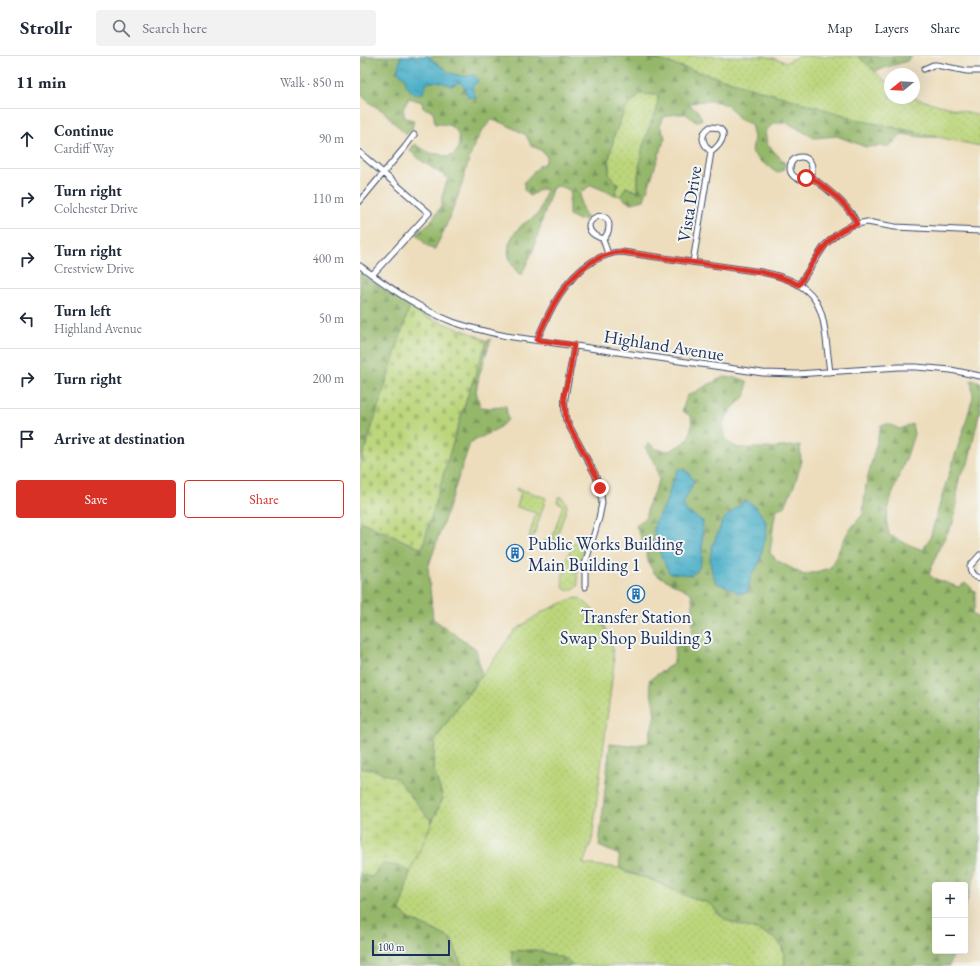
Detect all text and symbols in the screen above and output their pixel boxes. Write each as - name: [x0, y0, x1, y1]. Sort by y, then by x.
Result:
- search box: [96, 10, 376, 46]
- text: Strollr: [20, 15, 72, 40]
- icon: search: [110, 17, 132, 39]
- text: Search here: [142, 18, 207, 37]
- text: Map: [827, 19, 852, 37]
- text: Layers: [874, 19, 909, 37]
- text: Share: [931, 19, 960, 37]
- north arrow: [884, 68, 920, 104]
- text: 11 min: [16, 71, 66, 93]
- text: Walk · 850 m: [280, 74, 344, 91]
- text: Continue: [54, 121, 114, 140]
- icon: ahead: [16, 128, 38, 150]
- text: 90 m: [319, 130, 344, 147]
- text: Cardiff Way: [54, 140, 114, 157]
- street label: Vista Drive: [672, 164, 706, 244]
- route start: [797, 169, 815, 187]
- text: Turn right: [54, 181, 122, 200]
- icon: right: [16, 188, 38, 210]
- text: 110 m: [313, 190, 344, 207]
- text: Colchester Drive: [54, 200, 138, 217]
- text: Turn right: [54, 241, 122, 260]
- icon: right: [16, 248, 38, 270]
- text: 400 m: [313, 250, 344, 267]
- text: Crestview Drive: [54, 260, 134, 277]
- text: Turn left: [54, 301, 111, 320]
- icon: left: [16, 308, 38, 330]
- text: 50 m: [319, 310, 344, 327]
- text: Highland Avenue: [54, 320, 142, 337]
- street label: Highland Avenue: [602, 324, 726, 366]
- icon: right: [16, 368, 38, 390]
- text: Turn right: [54, 369, 122, 388]
- text: 200 m: [313, 370, 344, 387]
- icon: arrive: [16, 428, 38, 450]
- text: Arrive at destination: [54, 429, 185, 448]
- route end: [591, 479, 609, 497]
- button: Save: [16, 480, 176, 518]
- button: Share: [184, 480, 344, 518]
- place label: Public Works Building Main Building 1: [528, 532, 683, 576]
- building icon: Public Works Building Main Building 1: [505, 543, 525, 563]
- building icon: Transfer Station Swap Shop Building 3: [626, 584, 646, 604]
- place label: Transfer Station Swap Shop Building 3: [560, 605, 712, 649]
- map controls: [932, 882, 968, 954]
- button: +: [932, 882, 968, 918]
- button: −: [932, 918, 968, 954]
- scale bar: [372, 938, 450, 957]
- text: 100 m: [378, 940, 405, 954]

